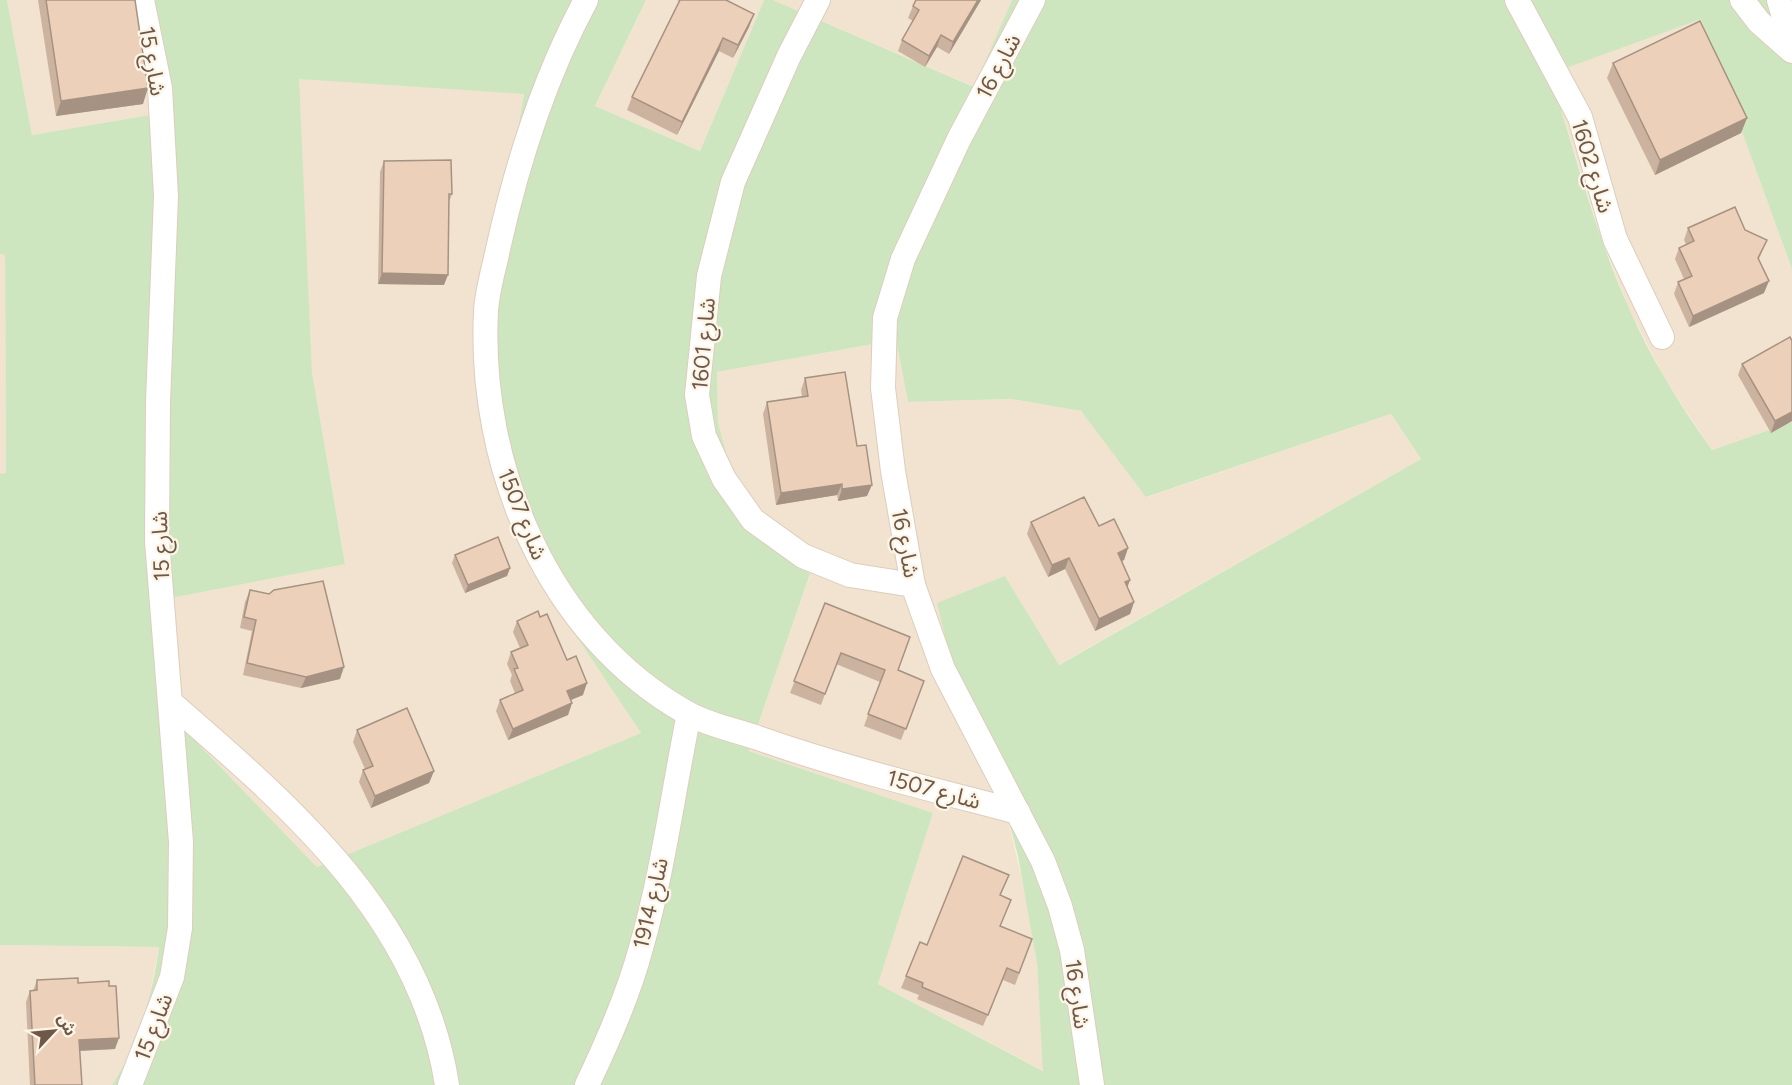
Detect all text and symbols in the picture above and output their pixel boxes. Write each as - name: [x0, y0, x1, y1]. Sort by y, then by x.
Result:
- street label: شارع 15: [130, 24, 172, 98]
- street label: شارع 16: [970, 29, 1029, 105]
- street label: شارع 1602: [1563, 116, 1620, 217]
- street label: شارع 1601: [686, 297, 724, 392]
- street label: شارع 1507: [489, 465, 553, 565]
- street label: شارع 16: [883, 506, 925, 581]
- street label: شارع 15: [146, 510, 178, 581]
- street label: شارع 1507: [883, 764, 984, 818]
- street label: شارع 1914: [627, 855, 677, 952]
- street label: شارع 16: [1056, 958, 1096, 1031]
- street label: شارع 15: [128, 990, 181, 1066]
- north arrow: [24, 1001, 84, 1061]
- text: ش: [54, 1011, 80, 1039]

